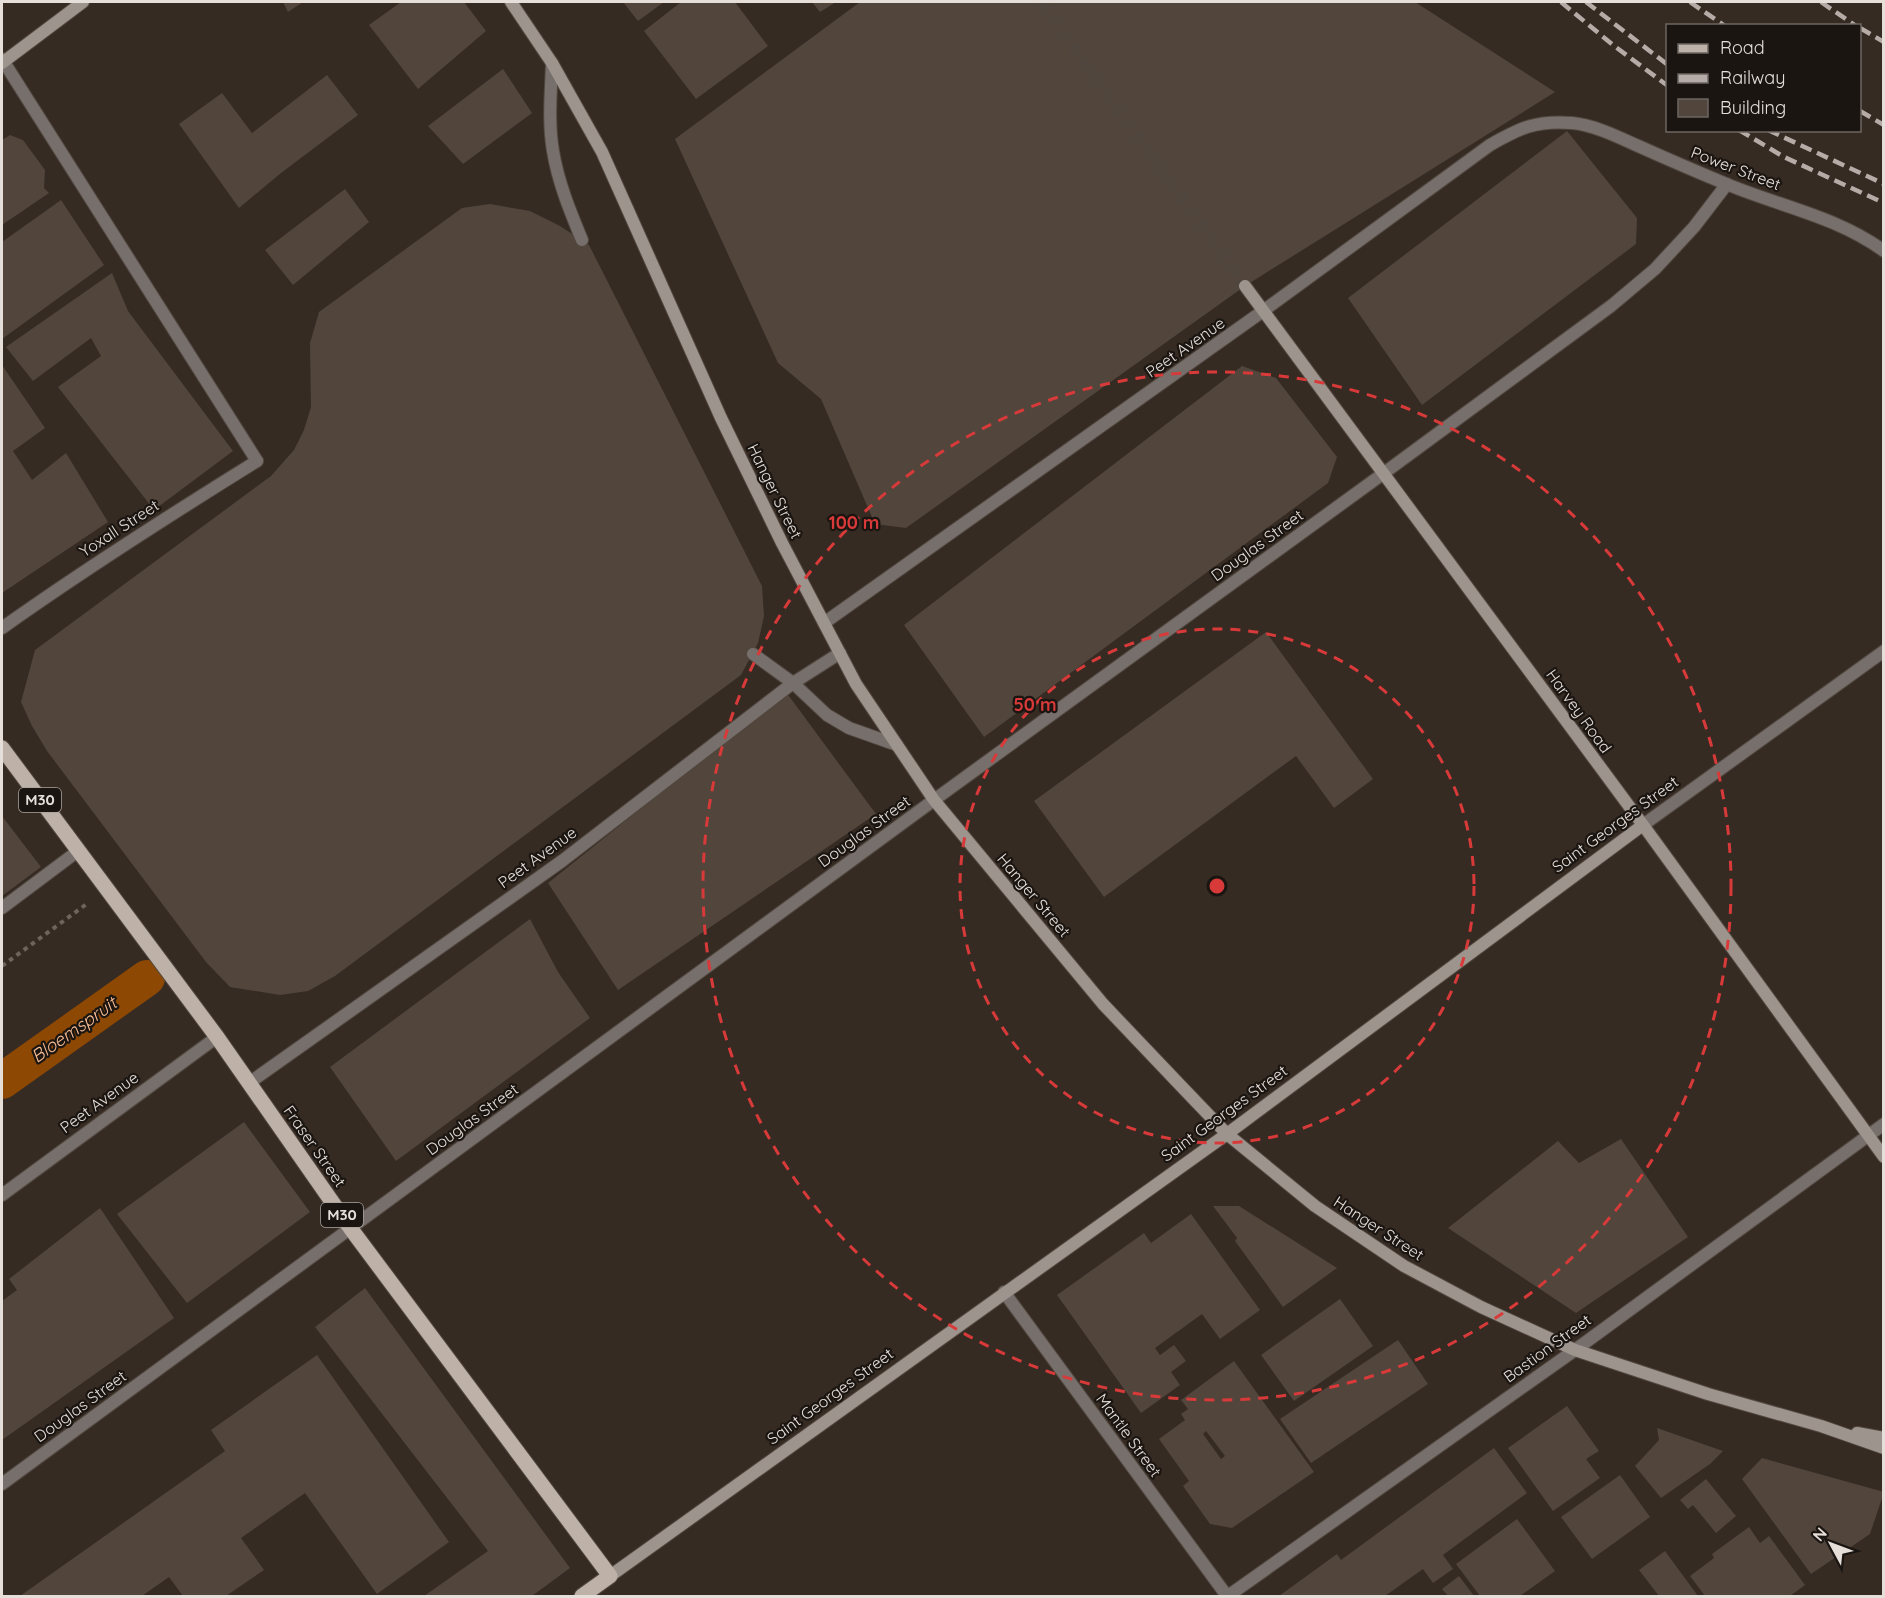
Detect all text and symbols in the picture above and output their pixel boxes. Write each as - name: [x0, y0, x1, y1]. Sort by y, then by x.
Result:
- legend: [1666, 24, 1861, 132]
- text: Road: [1720, 36, 1765, 59]
- text: Railway: [1720, 66, 1786, 89]
- text: Building: [1720, 96, 1786, 119]
- street label: Power Street: [1688, 142, 1784, 194]
- street label: Peet Avenue: [1142, 312, 1228, 382]
- street label: Hanger Street: [743, 440, 807, 542]
- street label: Yoxall Street: [76, 495, 162, 561]
- street label: Douglas Street: [1207, 505, 1307, 585]
- text: 100 m: [829, 511, 879, 534]
- street label: Harvey Road: [1542, 665, 1616, 757]
- text: 50 m: [1013, 693, 1057, 716]
- street label: Saint Georges Street: [1548, 771, 1682, 877]
- road number: M30: [19, 788, 61, 812]
- street label: Douglas Street: [814, 791, 914, 871]
- street label: Peet Avenue: [494, 822, 580, 892]
- street label: Hanger Street: [993, 849, 1075, 941]
- centre of rings: [1207, 876, 1227, 896]
- water label: Bloemspruit: [26, 991, 123, 1068]
- street label: Saint Georges Street: [1157, 1060, 1291, 1166]
- street label: Peet Avenue: [56, 1067, 142, 1137]
- street label: Douglas Street: [422, 1079, 522, 1159]
- street label: Fraser Street: [279, 1101, 351, 1191]
- street label: Hanger Street: [1330, 1191, 1428, 1265]
- road number: M30: [321, 1203, 363, 1227]
- street label: Bastion Street: [1499, 1309, 1595, 1387]
- street label: Saint Georges Street: [763, 1343, 897, 1449]
- street label: Douglas Street: [30, 1366, 130, 1446]
- street label: Mantle Street: [1092, 1389, 1166, 1481]
- north arrow: [1801, 1514, 1861, 1574]
- text: N: [1808, 1523, 1831, 1545]

